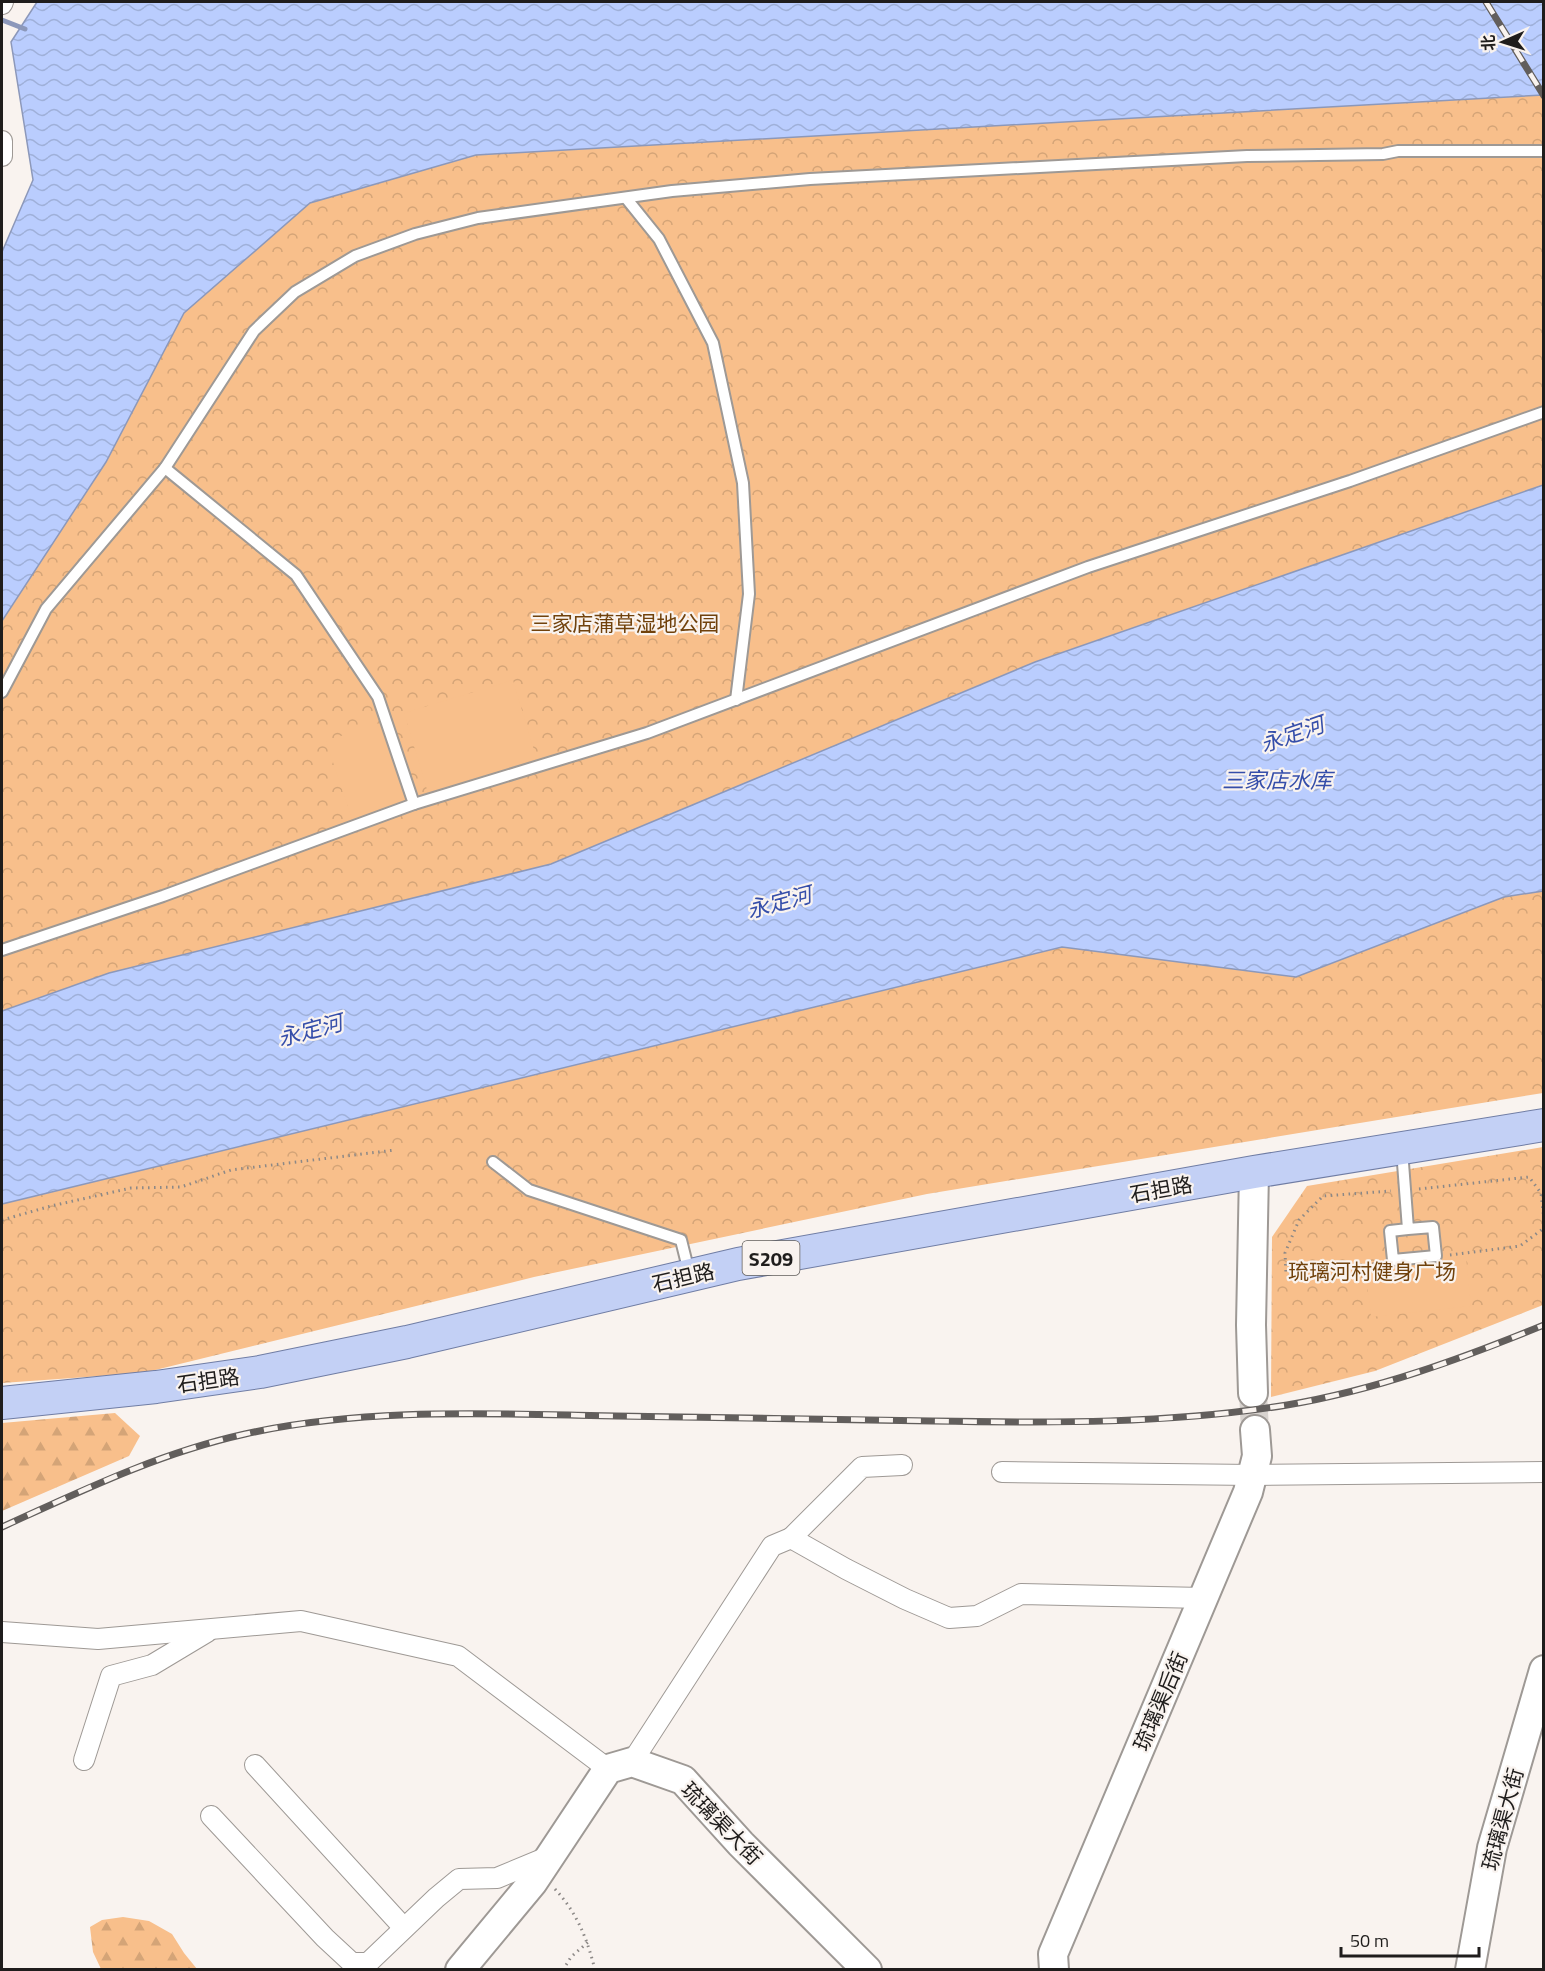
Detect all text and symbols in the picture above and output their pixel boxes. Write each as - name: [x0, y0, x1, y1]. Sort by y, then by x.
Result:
- north arrow: [1473, 12, 1533, 72]
- text: 北: [1476, 34, 1500, 51]
- park label: 三家店蒲草湿地公园: [531, 607, 720, 639]
- water label: 永定河: [1255, 706, 1333, 761]
- water label: 三家店水库: [1222, 763, 1336, 797]
- water label: 永定河: [743, 876, 819, 927]
- water label: 永定河: [274, 1004, 350, 1055]
- street label: 石担路: [1127, 1168, 1195, 1210]
- road number: S209: [742, 1241, 800, 1275]
- street label: 石担路: [649, 1254, 717, 1300]
- park label: 琉璃河村健身广场: [1288, 1255, 1456, 1287]
- street label: 石担路: [175, 1360, 241, 1400]
- street label: 琉璃渠后街: [1125, 1646, 1195, 1756]
- street label: 琉璃渠大街: [1473, 1764, 1531, 1874]
- street label: 琉璃渠大街: [674, 1774, 770, 1872]
- scale bar: [1341, 1920, 1479, 1958]
- text: 50 m: [1350, 1927, 1389, 1954]

